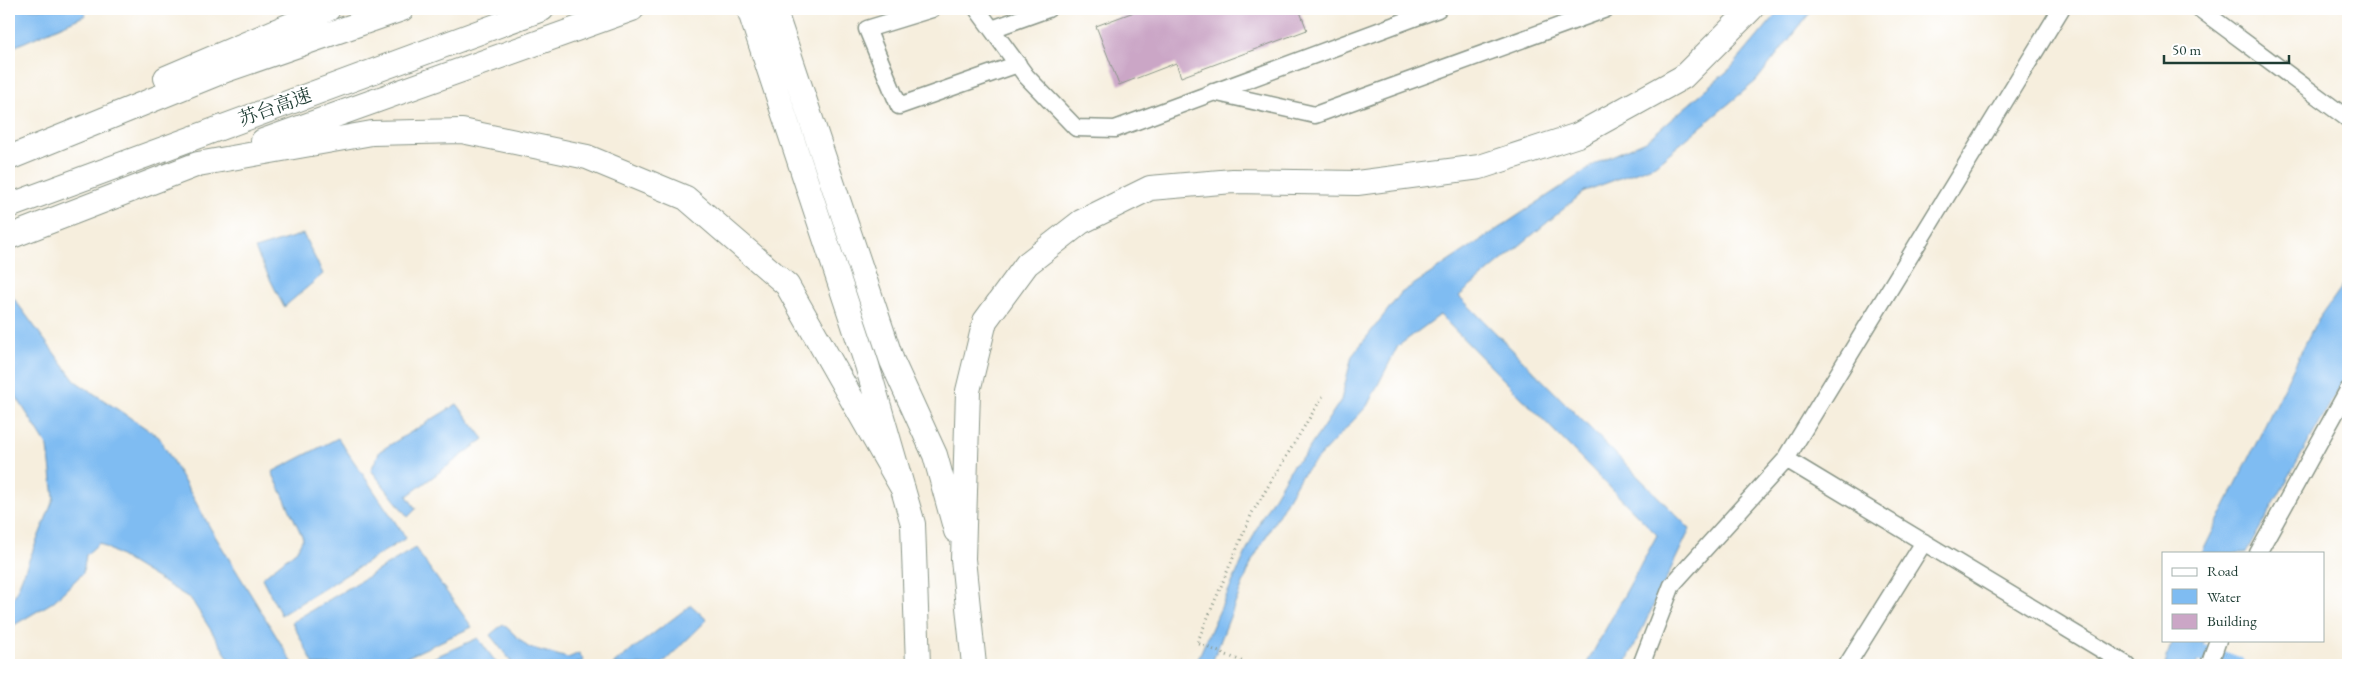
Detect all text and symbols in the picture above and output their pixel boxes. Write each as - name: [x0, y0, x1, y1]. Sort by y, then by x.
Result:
- scale bar: [2164, 32, 2290, 64]
- text: 50 m: [2172, 40, 2201, 59]
- street label: 苏台高速: [235, 82, 315, 132]
- legend: [2162, 552, 2324, 642]
- text: Road: [2207, 561, 2239, 580]
- text: Water: [2207, 587, 2241, 606]
- text: Building: [2207, 611, 2257, 630]

